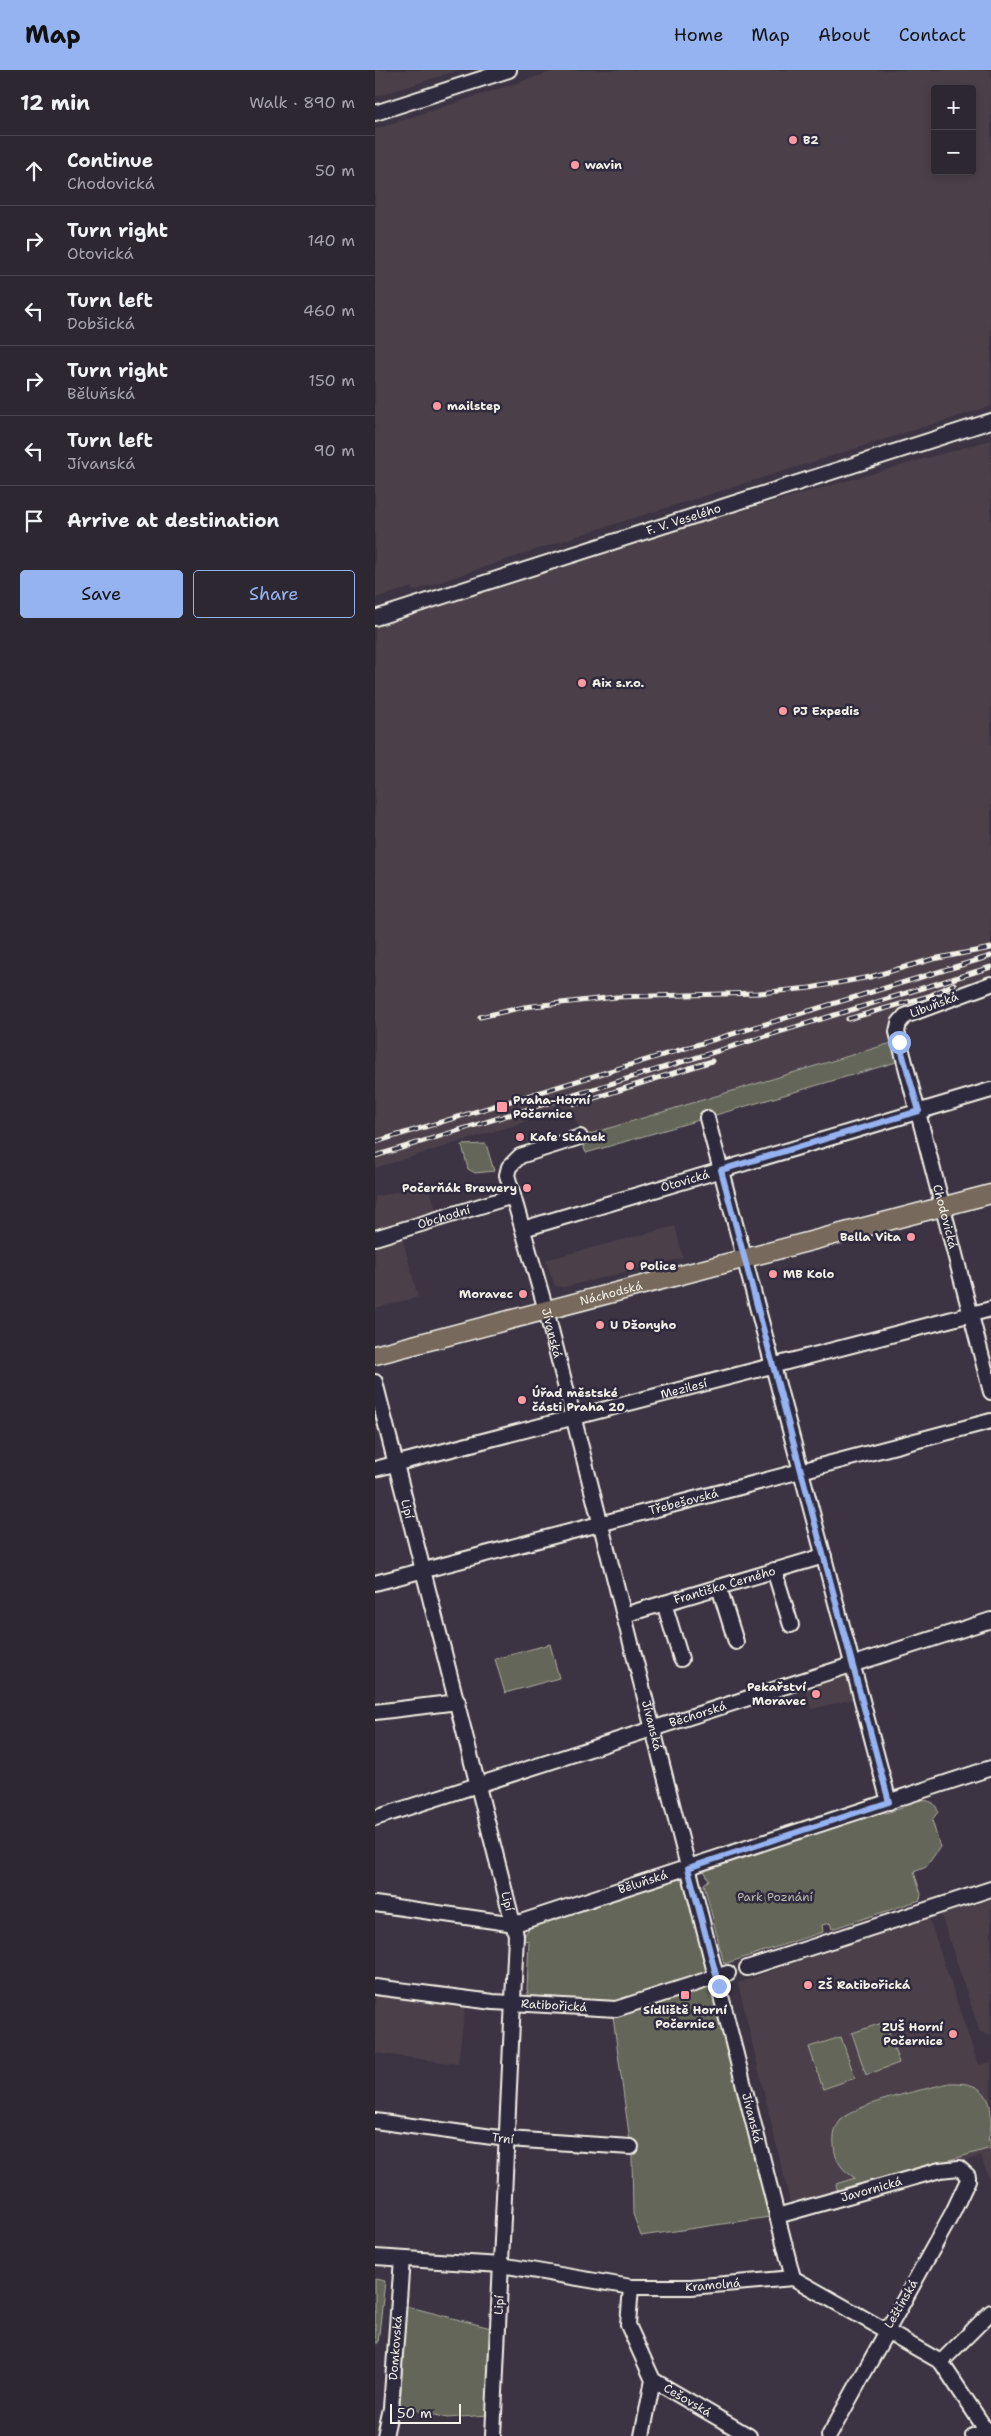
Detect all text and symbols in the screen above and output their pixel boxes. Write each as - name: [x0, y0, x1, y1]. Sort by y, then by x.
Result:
- text: Map: [25, 19, 81, 51]
- text: Home: [674, 23, 723, 47]
- text: Map: [751, 23, 790, 47]
- text: About: [818, 23, 871, 47]
- text: Contact: [899, 23, 966, 47]
- map controls: [931, 85, 976, 175]
- button: +: [931, 85, 976, 130]
- text: 12 min: [20, 89, 90, 117]
- text: Walk · 890 m: [249, 92, 355, 113]
- button: −: [931, 130, 976, 175]
- place label: B2: [803, 132, 819, 148]
- marker: B2: [787, 134, 799, 146]
- text: Continue: [67, 148, 153, 173]
- icon: ahead: [20, 157, 48, 185]
- place label: wavin: [585, 157, 622, 173]
- marker: wavin: [569, 159, 581, 171]
- text: 50 m: [315, 160, 355, 181]
- text: Chodovická: [67, 173, 155, 194]
- text: Turn right: [67, 218, 168, 243]
- icon: right: [20, 227, 48, 255]
- text: 140 m: [308, 230, 355, 251]
- text: Otovická: [67, 243, 134, 264]
- text: Turn left: [67, 288, 153, 313]
- icon: left: [20, 297, 48, 325]
- text: 460 m: [303, 300, 355, 321]
- text: Dobšická: [67, 313, 135, 334]
- text: Turn right: [67, 358, 168, 383]
- icon: right: [20, 367, 48, 395]
- text: 150 m: [308, 370, 355, 391]
- text: Běluňská: [67, 383, 135, 404]
- place label: mailstep: [447, 398, 500, 414]
- marker: mailstep: [431, 400, 443, 412]
- text: Turn left: [67, 428, 153, 453]
- icon: left: [20, 437, 48, 465]
- text: 90 m: [314, 440, 355, 461]
- text: Jívanská: [67, 453, 135, 474]
- street label: F. V. Veselého: [644, 500, 723, 539]
- icon: arrive: [20, 507, 48, 535]
- text: Arrive at destination: [67, 508, 279, 533]
- button: Save: [20, 570, 183, 618]
- button: Share: [193, 570, 355, 618]
- place label: Aix s.r.o.: [592, 675, 644, 691]
- marker: Aix s.r.o.: [576, 677, 588, 689]
- place label: PJ Expedis: [793, 703, 859, 719]
- marker: PJ Expedis: [777, 705, 789, 717]
- street label: Libuňská: [908, 988, 961, 1022]
- route start: [888, 1031, 911, 1054]
- place label: Praha-Horní Počernice: [513, 1092, 591, 1122]
- marker: Praha-Horní Počernice: [495, 1100, 509, 1114]
- place label: Kafe Stánek: [530, 1129, 606, 1145]
- marker: Kafe Stánek: [514, 1131, 526, 1143]
- street label: Otovická: [659, 1166, 712, 1196]
- place label: Počerňák Brewery: [402, 1180, 517, 1196]
- marker: Počerňák Brewery: [521, 1182, 533, 1194]
- street label: Chodovická: [929, 1183, 961, 1251]
- street label: Obchodní: [416, 1201, 473, 1233]
- place label: Bella Vita: [840, 1229, 902, 1245]
- marker: Bella Vita: [905, 1231, 917, 1243]
- place label: Police: [640, 1258, 676, 1274]
- marker: Police: [624, 1260, 636, 1272]
- place label: MB Kolo: [783, 1266, 834, 1282]
- marker: MB Kolo: [767, 1268, 779, 1280]
- street label: Náchodská: [578, 1277, 645, 1309]
- place label: Moravec: [459, 1286, 513, 1302]
- marker: Moravec: [517, 1288, 529, 1300]
- street label: Jívanská: [538, 1306, 566, 1360]
- place label: U Džonyho: [610, 1317, 676, 1333]
- marker: U Džonyho: [594, 1319, 606, 1331]
- street label: Mezilesí: [659, 1375, 709, 1403]
- place label: Úřad městské části Praha 20: [532, 1385, 625, 1415]
- marker: Úřad městské části Praha 20: [516, 1394, 528, 1406]
- street label: Třebešovská: [647, 1485, 721, 1519]
- street label: Lipí: [397, 1497, 418, 1521]
- street label: Františka Černého: [672, 1563, 777, 1608]
- place label: Pekařství Moravec: [747, 1679, 806, 1709]
- marker: Pekařství Moravec: [810, 1688, 822, 1700]
- street label: Běchorská: [667, 1697, 729, 1731]
- street label: Jívanská: [638, 1699, 666, 1753]
- street label: Běluňská: [616, 1866, 670, 1898]
- park label: Park Poznání: [737, 1889, 813, 1905]
- street label: Lipí: [497, 1890, 518, 1913]
- route end: [708, 1975, 731, 1998]
- place label: ZŠ Ratibořická: [818, 1977, 911, 1993]
- marker: ZŠ Ratibořická: [802, 1979, 814, 1991]
- marker: Sídliště Horní Počernice: [679, 1989, 691, 2001]
- street label: Ratibořická: [520, 1996, 588, 2015]
- place label: Sídliště Horní Počernice: [643, 2002, 727, 2032]
- place label: ZUŠ Horní Počernice: [882, 2019, 943, 2049]
- marker: ZUŠ Horní Počernice: [947, 2028, 959, 2040]
- street label: Jívanská: [738, 2091, 766, 2145]
- street label: Trní: [491, 2129, 515, 2147]
- street label: Javornická: [839, 2173, 904, 2206]
- street label: Kramolná: [685, 2275, 742, 2295]
- street label: Leštínská: [881, 2276, 922, 2331]
- street label: Lipí: [490, 2294, 508, 2315]
- street label: Domkovská: [385, 2314, 406, 2381]
- street label: Češovská: [661, 2380, 715, 2421]
- scale bar: [390, 2401, 461, 2424]
- text: 50 m: [397, 2404, 432, 2422]

